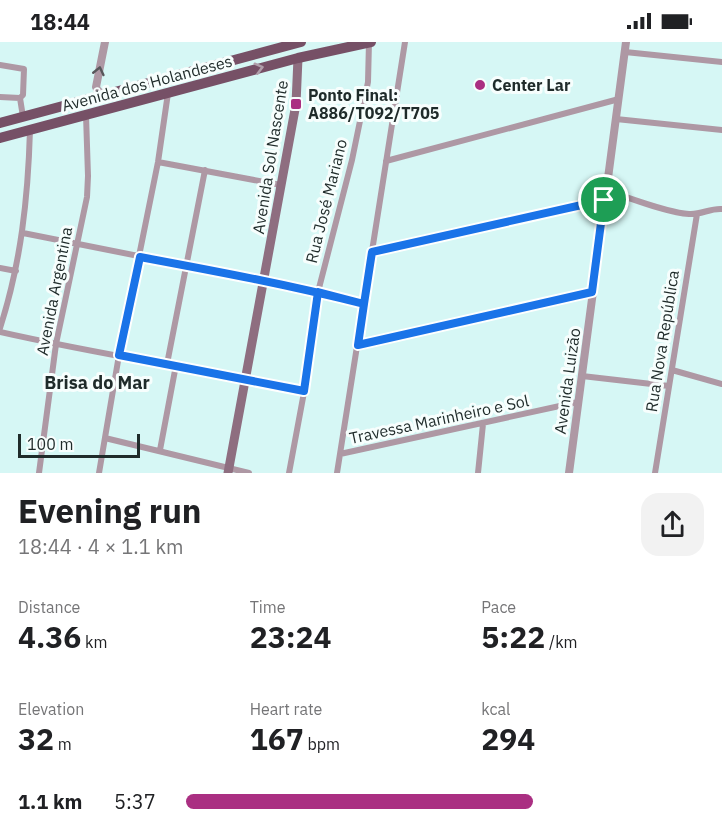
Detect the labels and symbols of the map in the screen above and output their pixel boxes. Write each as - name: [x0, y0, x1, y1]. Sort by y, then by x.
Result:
- street label: Avenida dos Holandeses: [60, 51, 234, 115]
- one-way arrow: [253, 63, 264, 75]
- one-way arrow: [92, 66, 105, 76]
- place label: Center Lar: [492, 75, 571, 95]
- marker: Center Lar: [473, 78, 487, 92]
- street label: Avenida Sol Nascente: [248, 79, 292, 235]
- place label: Ponto Final: A886/T092/T705: [308, 85, 440, 123]
- marker: Ponto Final: A886/T092/T705: [289, 97, 303, 111]
- street label: Rua José Mariano: [301, 137, 351, 265]
- pin: [578, 174, 629, 225]
- street label: Avenida Argentina: [32, 225, 76, 357]
- street label: Rua Nova República: [641, 268, 683, 413]
- street label: Avenida Luizão: [550, 327, 584, 435]
- district label: Brisa do Mar: [44, 371, 150, 394]
- street label: Travessa Marinheiro e Sol: [347, 390, 531, 448]
- scale bar: [18, 431, 140, 459]

